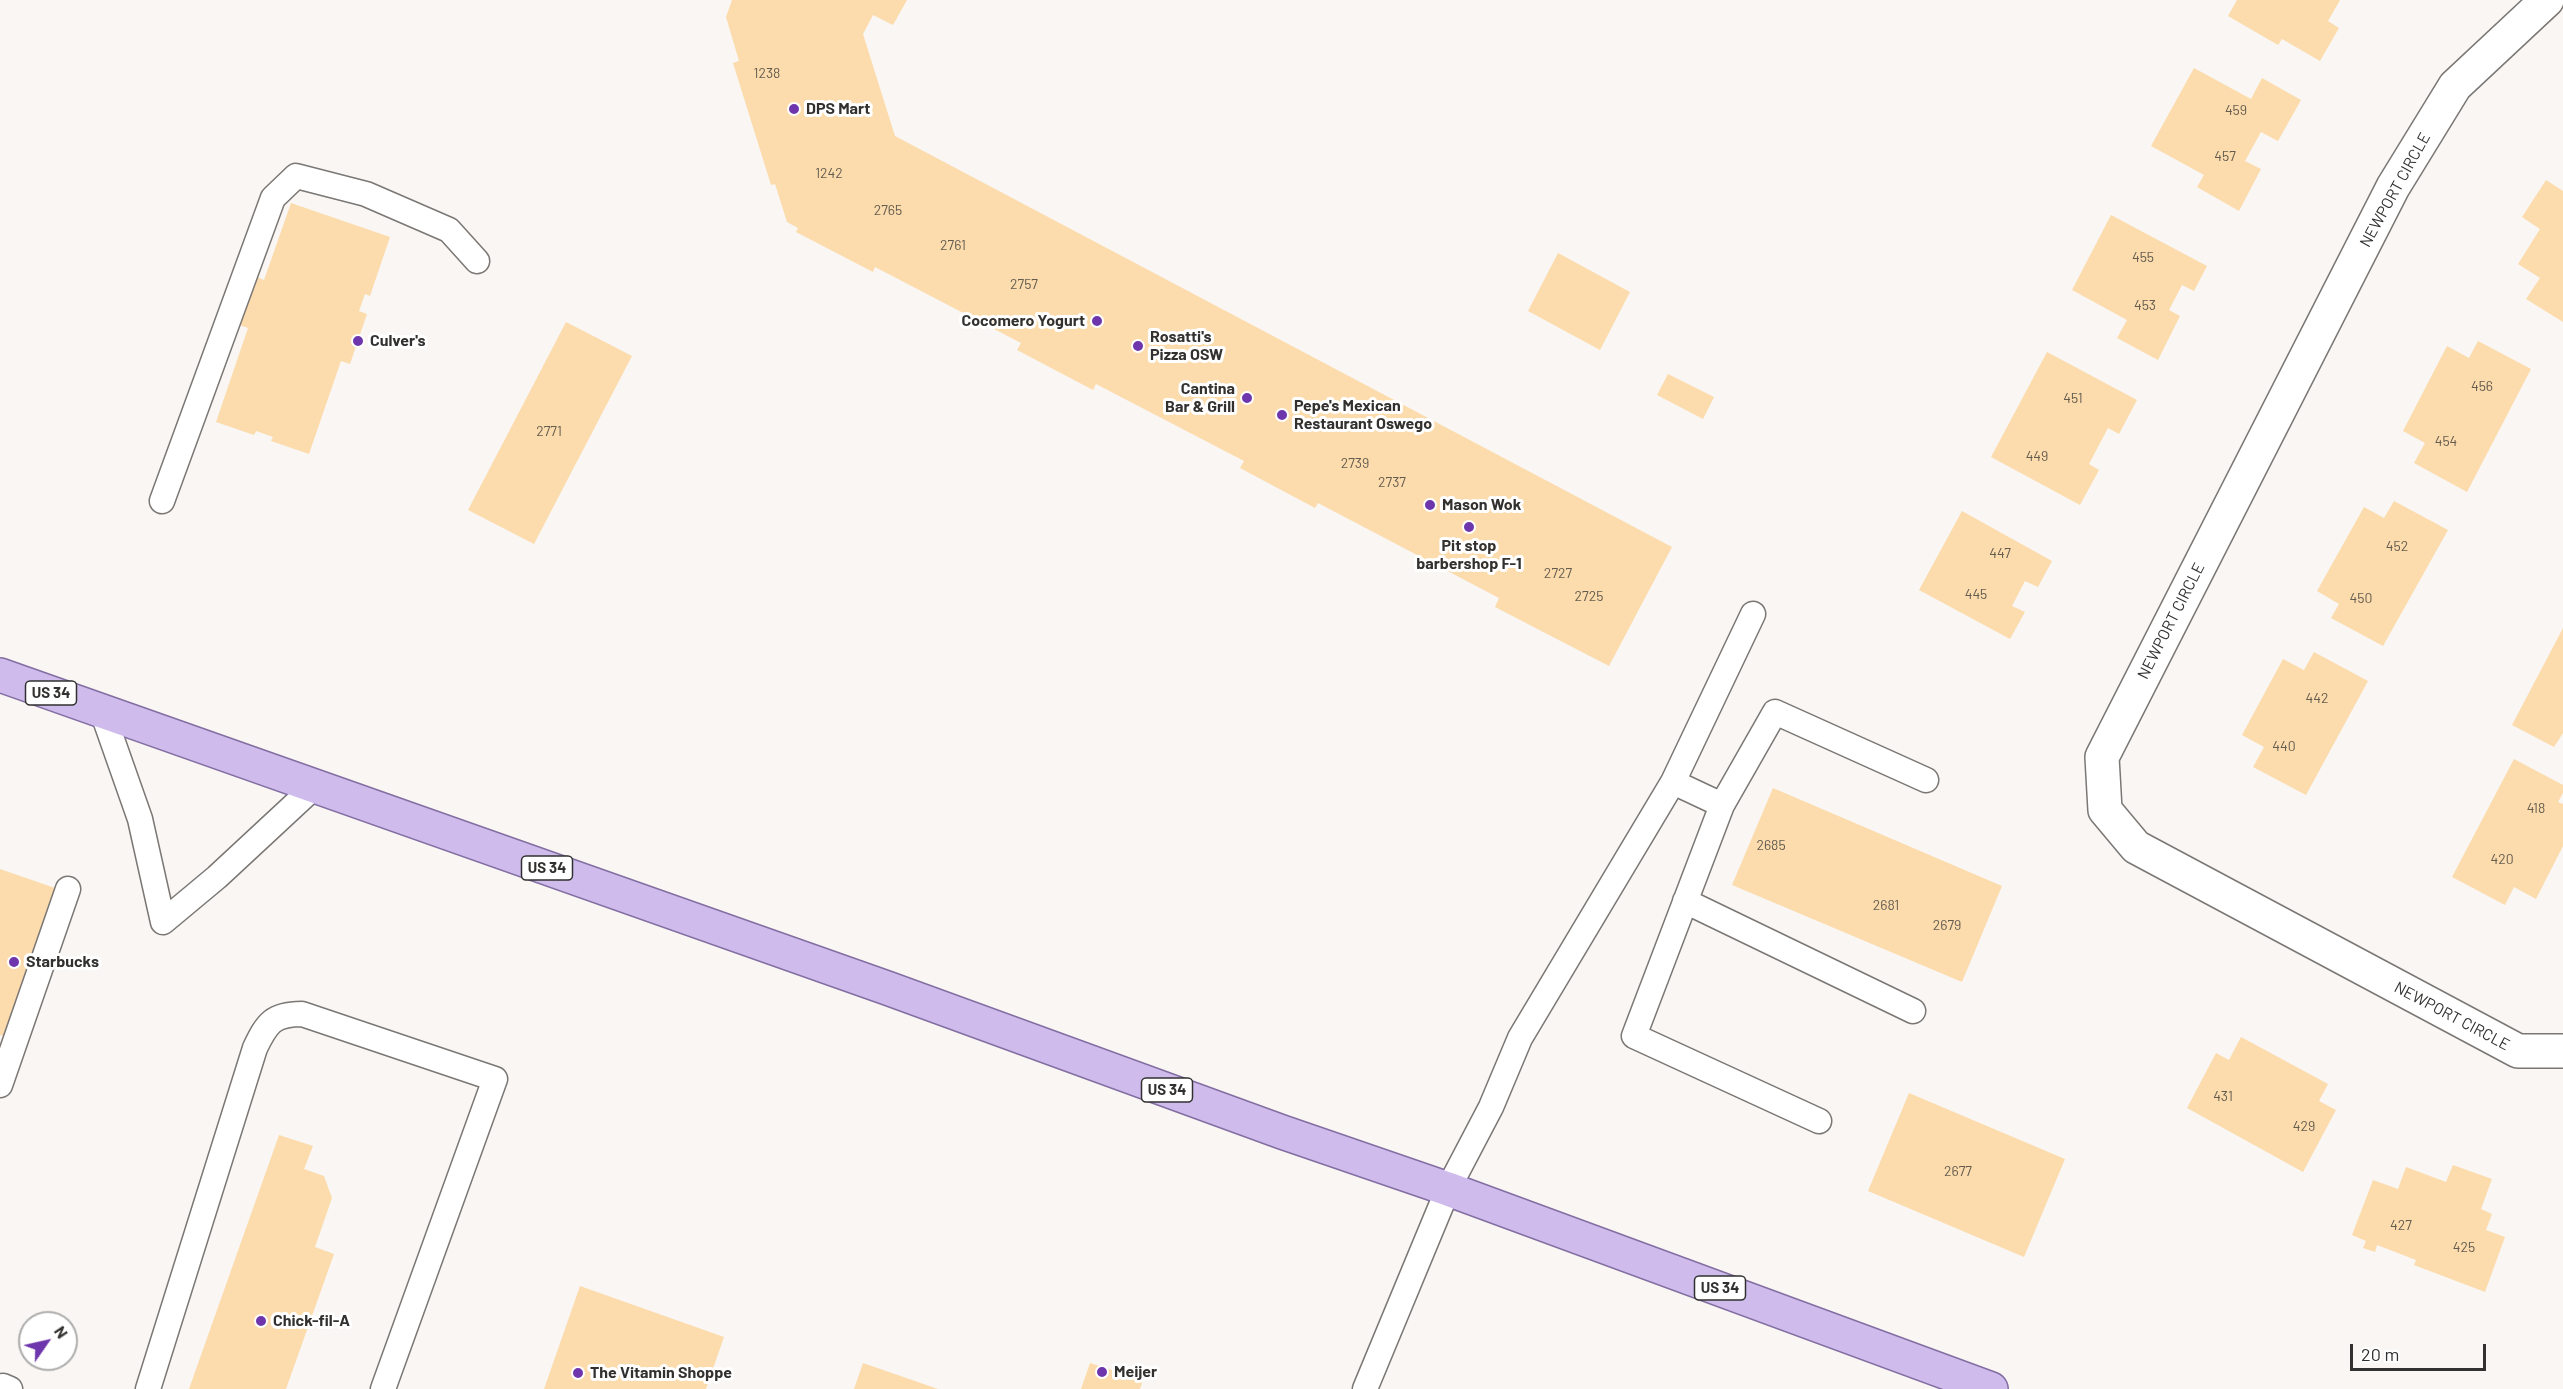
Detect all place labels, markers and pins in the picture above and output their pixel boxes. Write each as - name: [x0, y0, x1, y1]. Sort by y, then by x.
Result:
- place label: DPS Mart: [806, 99, 870, 119]
- marker: DPS Mart: [787, 102, 801, 116]
- place label: Cocomero Yogurt: [961, 311, 1085, 331]
- marker: Cocomero Yogurt: [1090, 314, 1104, 328]
- place label: Rosatti's Pizza OSW: [1150, 327, 1223, 365]
- place label: Culver's: [370, 331, 426, 351]
- marker: Culver's: [351, 334, 365, 348]
- marker: Rosatti's Pizza OSW: [1131, 339, 1145, 353]
- place label: Cantina Bar & Grill: [1165, 379, 1235, 417]
- marker: Cantina Bar & Grill: [1240, 391, 1254, 405]
- place label: Pepe's Mexican Restaurant Oswego: [1294, 396, 1432, 434]
- marker: Pepe's Mexican Restaurant Oswego: [1275, 408, 1289, 422]
- place label: Mason Wok: [1442, 495, 1521, 515]
- marker: Mason Wok: [1423, 498, 1437, 512]
- marker: Pit stop barbershop F-1: [1462, 520, 1476, 534]
- place label: Pit stop barbershop F-1: [1416, 536, 1522, 574]
- place label: Starbucks: [26, 952, 99, 972]
- marker: Starbucks: [7, 955, 21, 969]
- place label: Chick-fil-A: [273, 1311, 350, 1331]
- marker: Chick-fil-A: [254, 1314, 268, 1328]
- place label: Meijer: [1114, 1362, 1157, 1382]
- place label: The Vitamin Shoppe: [590, 1363, 732, 1383]
- marker: Meijer: [1095, 1365, 1109, 1379]
- marker: The Vitamin Shoppe: [571, 1366, 585, 1380]

